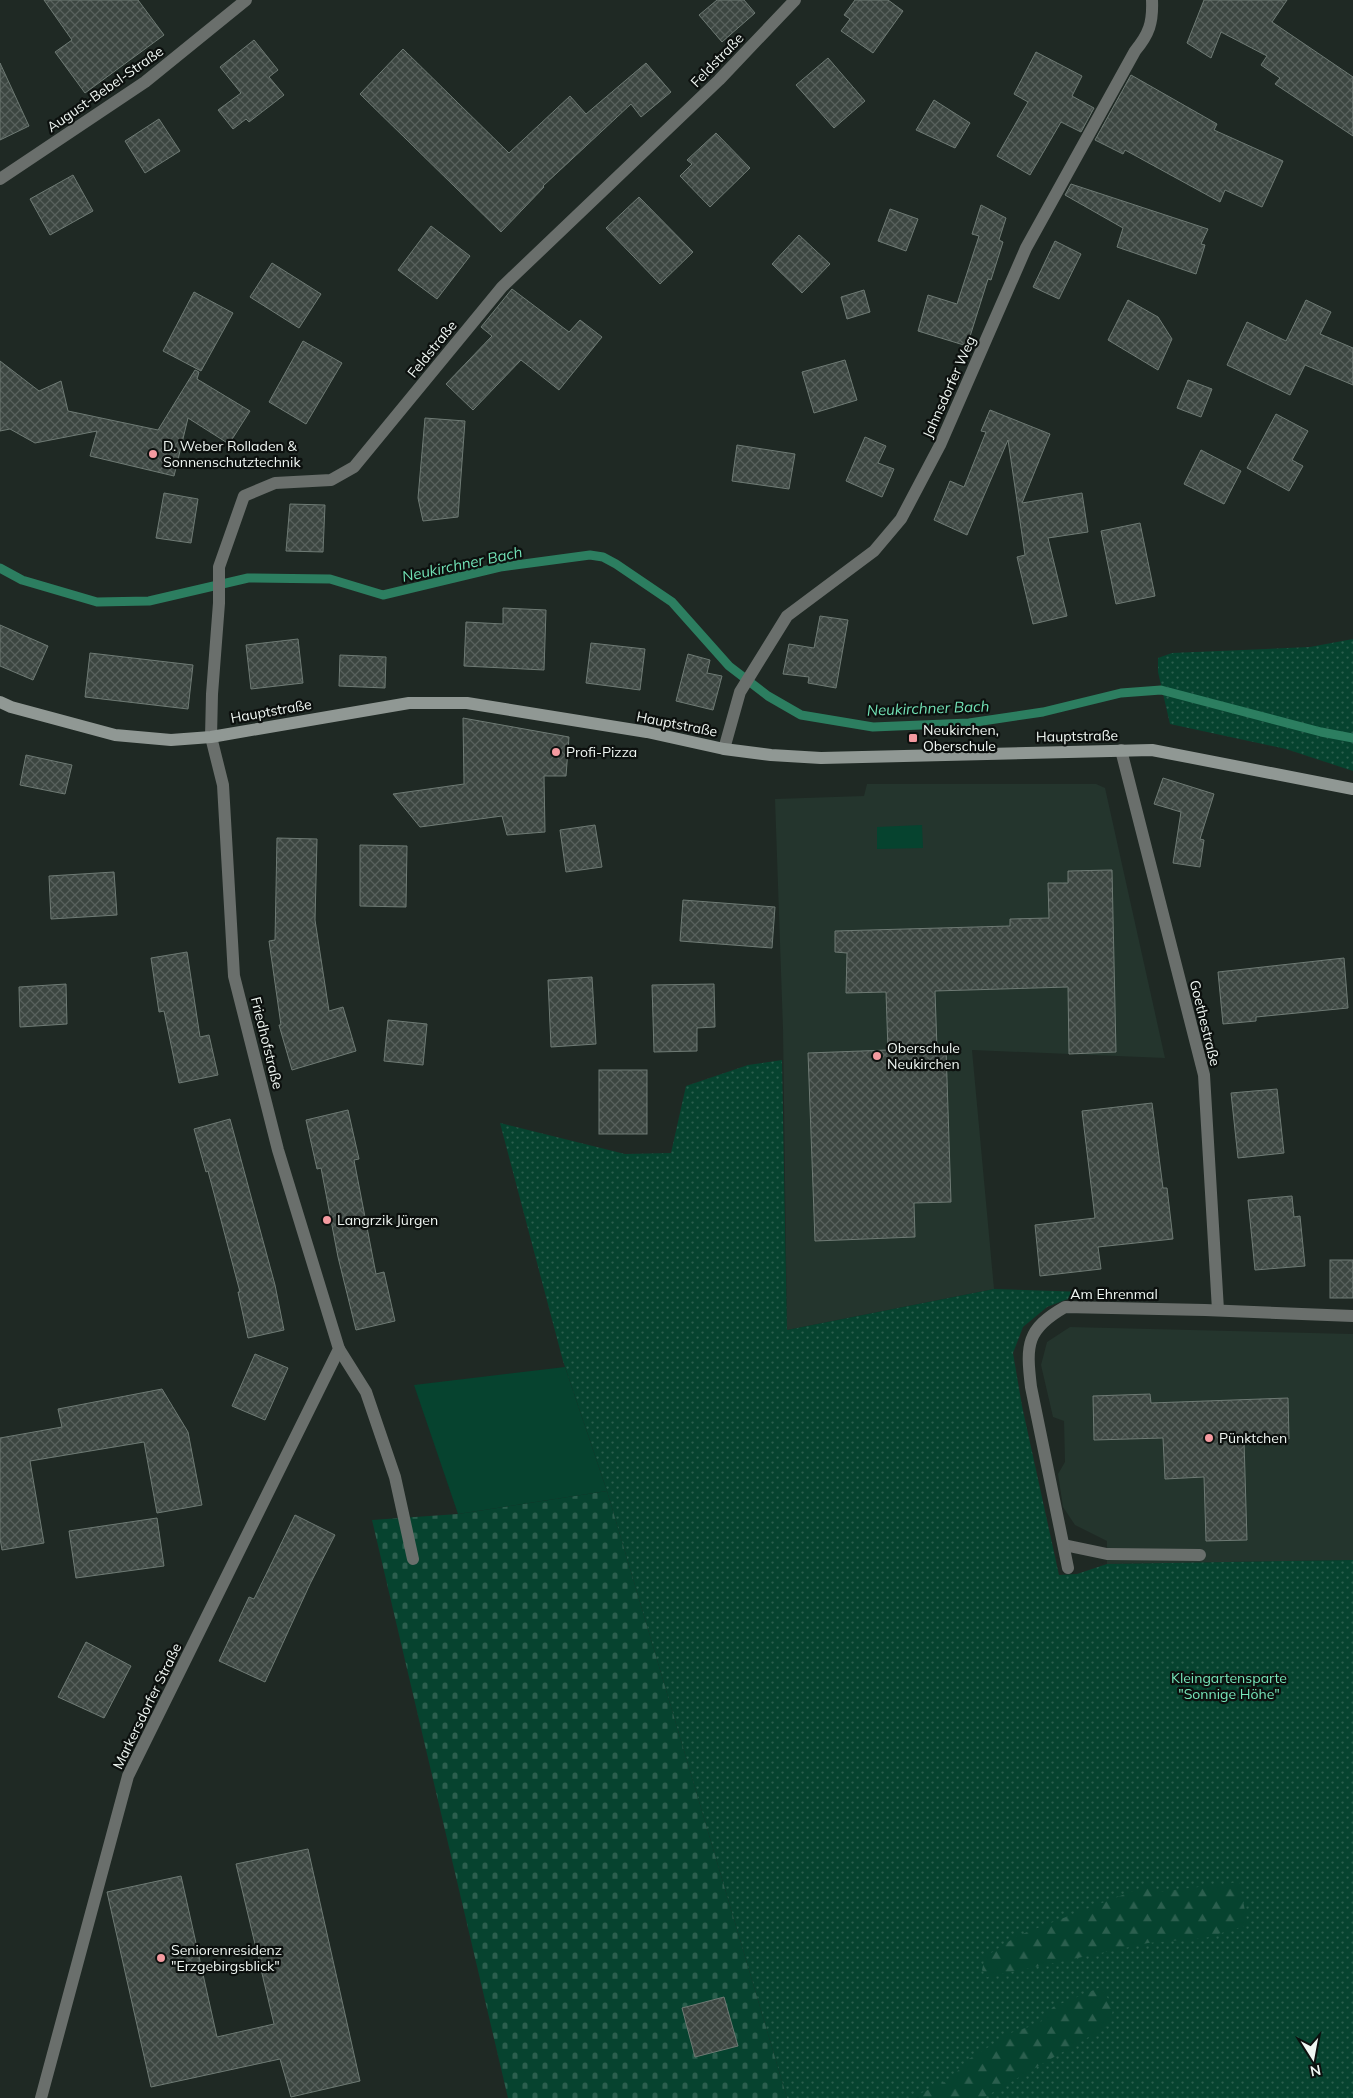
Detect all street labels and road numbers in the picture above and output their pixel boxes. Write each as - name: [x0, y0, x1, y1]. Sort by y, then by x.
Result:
- street label: Feldstraße: [687, 29, 747, 91]
- street label: August-Bebel-Straße: [43, 42, 167, 136]
- street label: Feldstraße: [403, 317, 461, 381]
- street label: Jahnsdorfer Weg: [918, 333, 980, 441]
- street label: Hauptstraße: [229, 695, 313, 727]
- street label: Hauptstraße: [635, 707, 719, 741]
- street label: Hauptstraße: [1036, 726, 1118, 746]
- street label: Goethestraße: [1186, 978, 1224, 1068]
- street label: Friedhofstraße: [247, 995, 287, 1091]
- street label: Am Ehrenmal: [1070, 1285, 1158, 1303]
- street label: Markersdorfer Straße: [109, 1640, 185, 1772]

